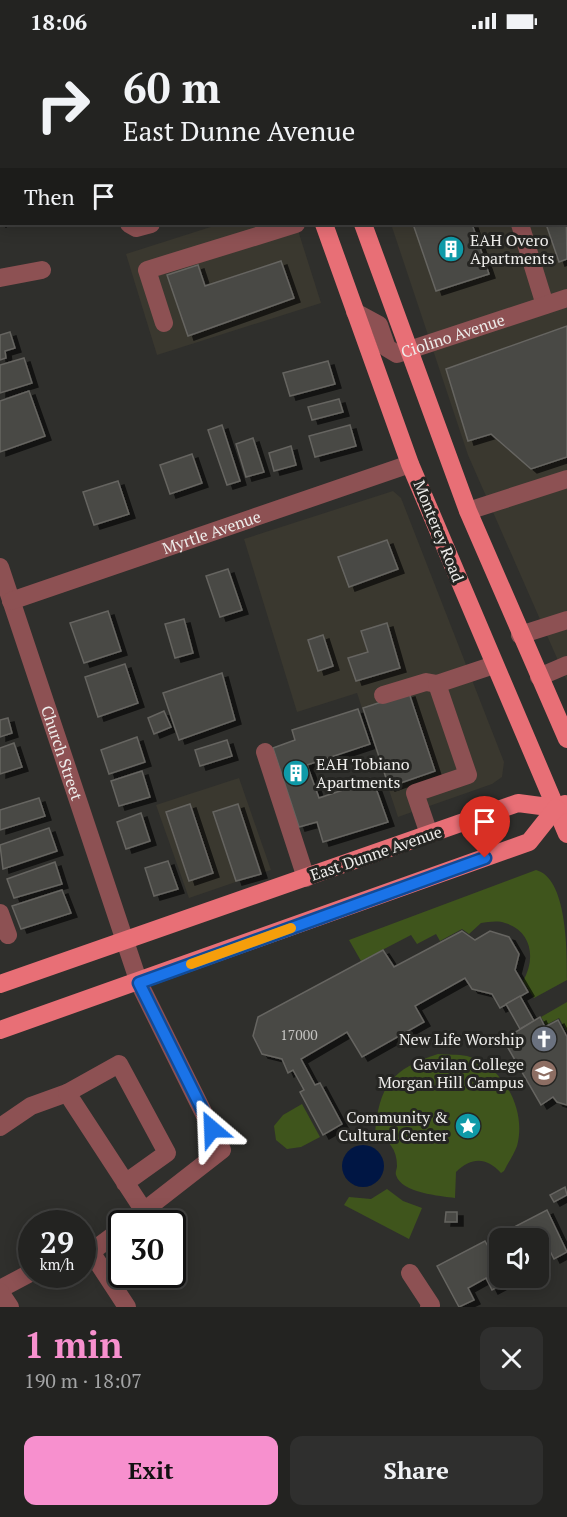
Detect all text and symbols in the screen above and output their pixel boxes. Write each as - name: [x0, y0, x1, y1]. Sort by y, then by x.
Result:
- text: 18:06: [30, 7, 87, 36]
- text: 60 m: [123, 59, 221, 115]
- icon: right: [24, 66, 102, 144]
- text: East Dunne Avenue: [123, 113, 355, 149]
- icon: arrive: [87, 180, 120, 213]
- text: Then: [24, 182, 75, 211]
- place label: EAH Overo Apartments: [470, 229, 554, 269]
- building icon: EAH Overo Apartments: [436, 234, 466, 264]
- street label: Ciolino Avenue: [398, 308, 508, 363]
- street label: Monterey Road: [409, 477, 469, 585]
- street label: Myrtle Avenue: [159, 505, 264, 559]
- street label: Church Street: [36, 703, 88, 803]
- place label: EAH Tobiano Apartments: [316, 753, 410, 793]
- building icon: EAH Tobiano Apartments: [281, 758, 311, 788]
- pin: [459, 796, 510, 858]
- icon: arrive: [468, 805, 501, 838]
- street label: East Dunne Avenue: [307, 820, 445, 886]
- church icon: New Life Worship: [529, 1024, 559, 1054]
- house number: 17000: [280, 1025, 318, 1044]
- place label: New Life Worship: [399, 1028, 524, 1050]
- place label: Gavilan College Morgan Hill Campus: [378, 1053, 524, 1093]
- school or university icon: Gavilan College Morgan Hill Campus: [529, 1058, 559, 1088]
- position arrow: [180, 1097, 244, 1161]
- place label: Community & Cultural Center: [338, 1106, 449, 1146]
- place icon: Community & Cultural Center: [453, 1111, 483, 1141]
- speed limit sign: 30: [108, 1210, 186, 1288]
- text: 29: [40, 1222, 74, 1262]
- map controls: [489, 1228, 549, 1288]
- button: sound: [489, 1228, 549, 1288]
- text: km/h: [40, 1254, 74, 1274]
- text: 1 min: [24, 1321, 122, 1368]
- button: close: [480, 1327, 543, 1390]
- text: 190 m · 18:07: [24, 1367, 142, 1394]
- button: Exit: [24, 1436, 278, 1505]
- button: Share: [290, 1436, 543, 1505]

